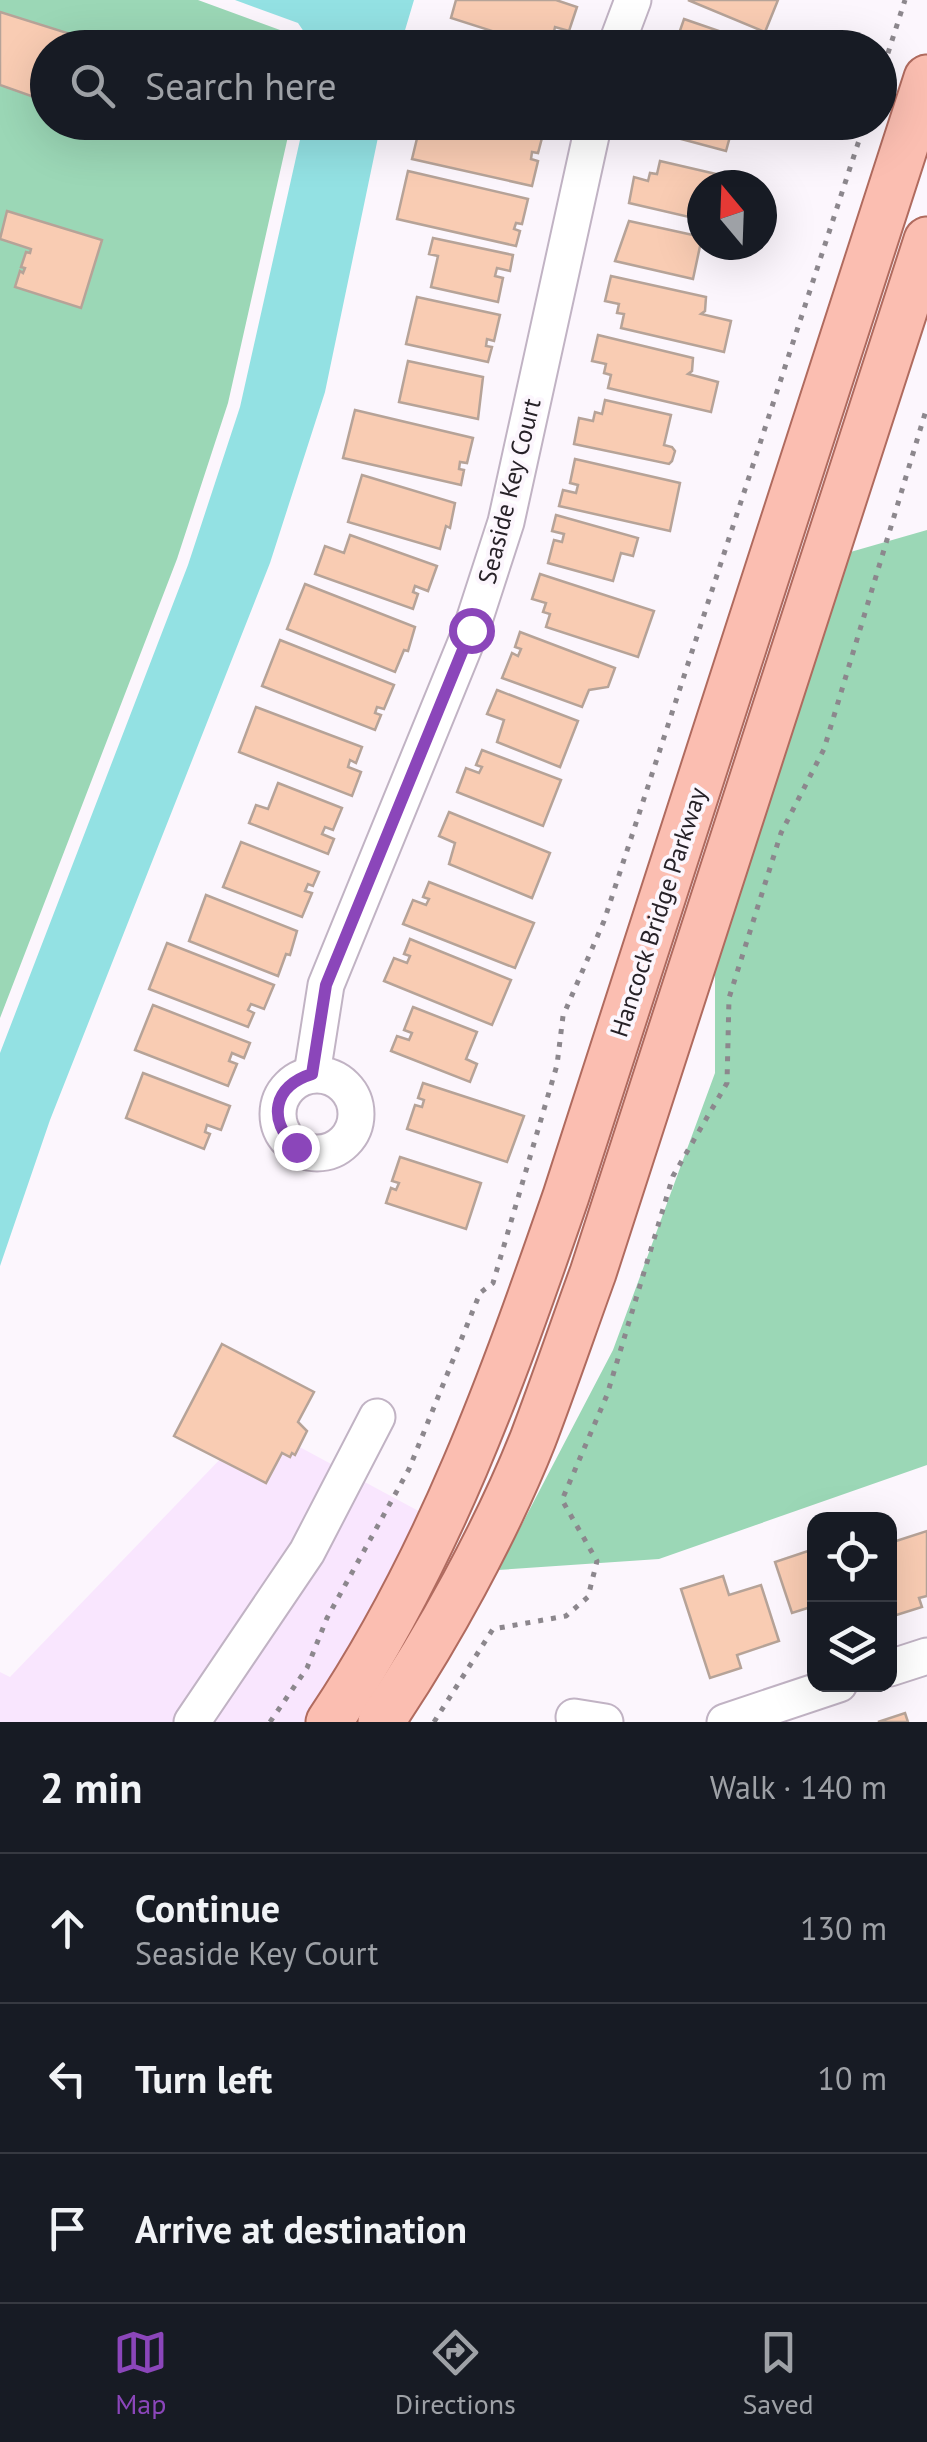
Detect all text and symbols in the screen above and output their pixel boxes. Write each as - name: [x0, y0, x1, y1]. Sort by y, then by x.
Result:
- search box: [30, 30, 897, 140]
- icon: search: [65, 58, 120, 113]
- text: Search here: [145, 61, 337, 110]
- north arrow: [687, 170, 777, 260]
- street label: Seaside Key Court: [470, 394, 548, 587]
- route start: [449, 608, 495, 654]
- street label: Hancock Bridge Parkway: [603, 783, 714, 1041]
- route end: [274, 1125, 320, 1171]
- map controls: [807, 1512, 897, 1692]
- button: locate: [807, 1512, 897, 1602]
- button: layers: [807, 1602, 897, 1692]
- text: 2 min: [40, 1760, 142, 1815]
- text: Walk · 140 m: [710, 1766, 887, 1808]
- text: Continue: [135, 1883, 280, 1932]
- icon: ahead: [40, 1901, 95, 1956]
- text: 130 m: [800, 1907, 887, 1949]
- text: Seaside Key Court: [135, 1932, 378, 1974]
- icon: left: [40, 2051, 95, 2106]
- text: Turn left: [135, 2054, 272, 2103]
- text: 10 m: [818, 2057, 887, 2099]
- icon: arrive: [40, 2201, 95, 2256]
- text: Arrive at destination: [135, 2204, 467, 2253]
- tab: Map: [113, 2325, 168, 2422]
- tab: Directions: [395, 2325, 516, 2422]
- tab: Saved: [742, 2325, 814, 2422]

